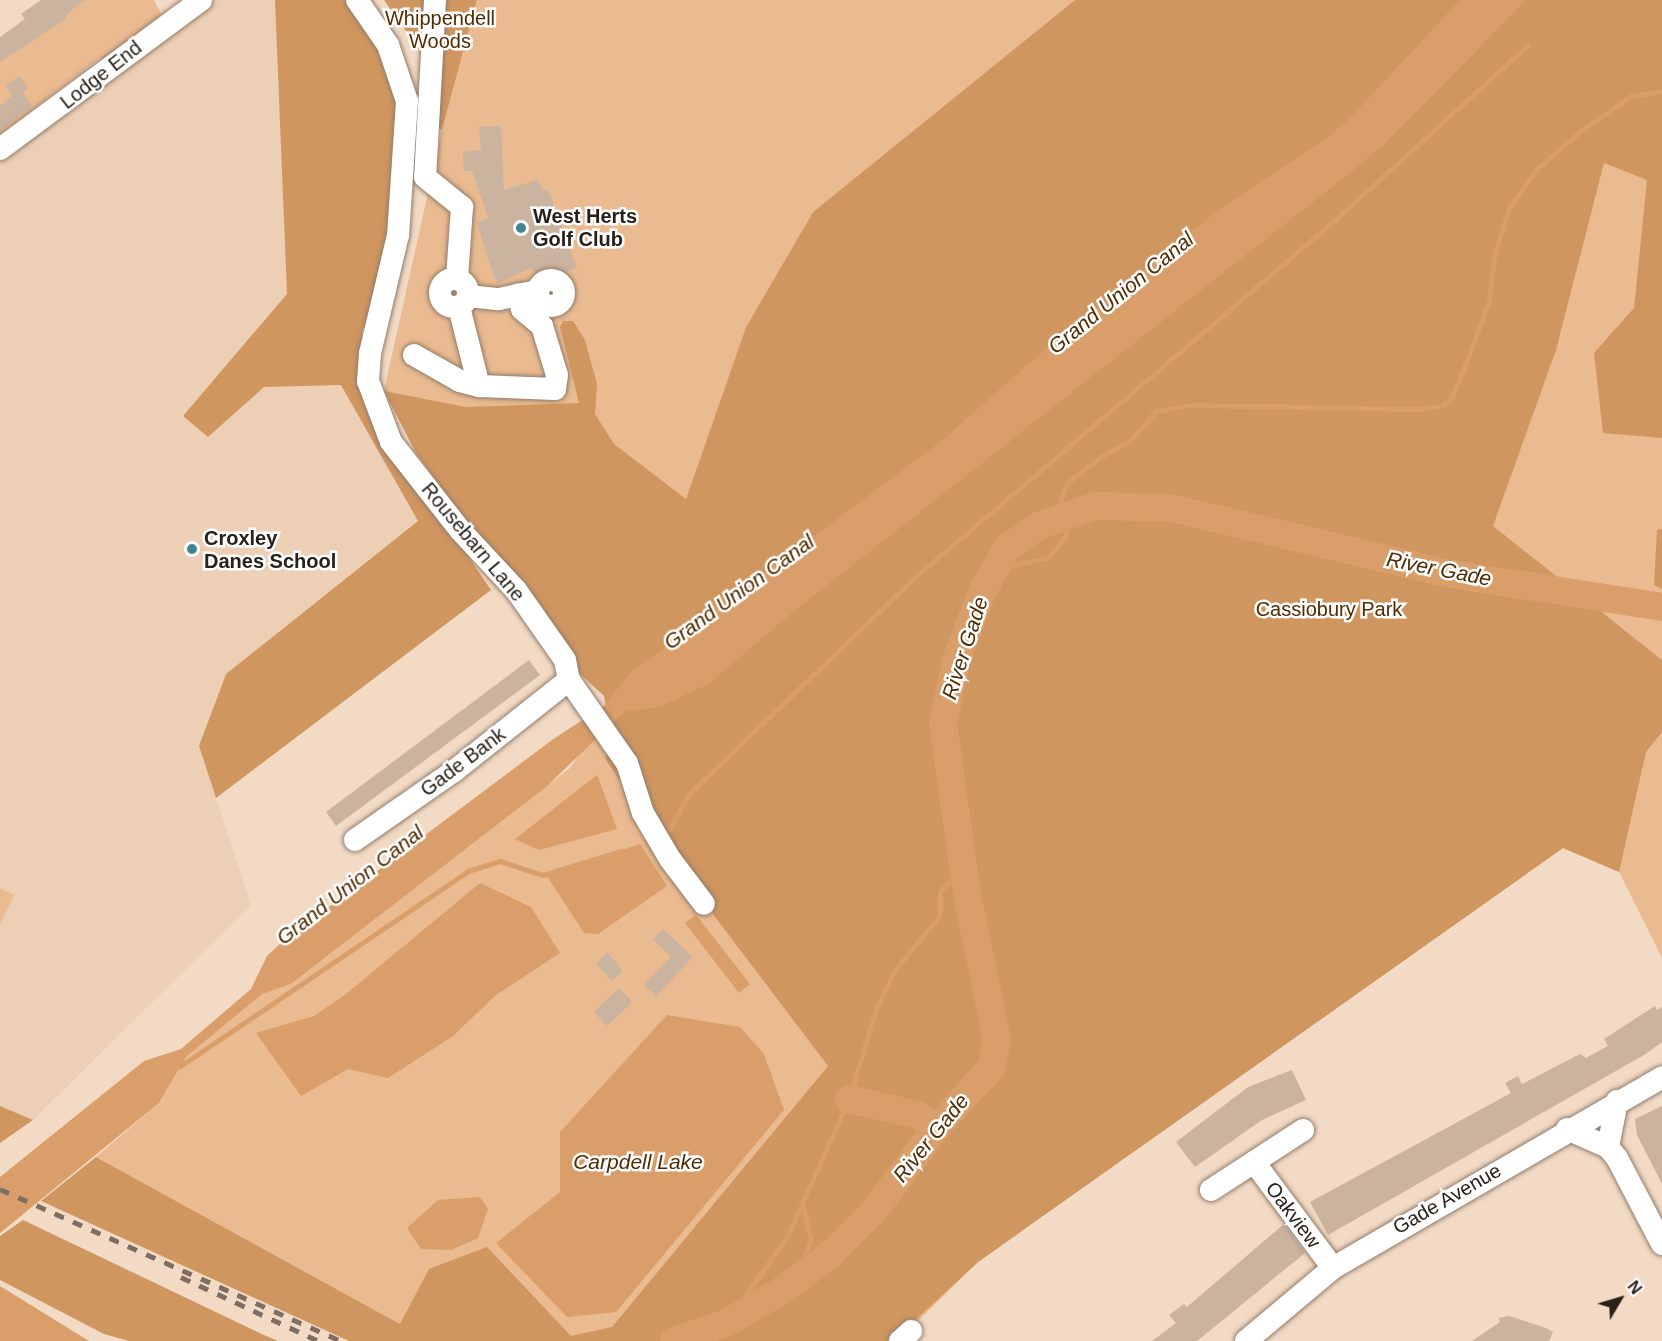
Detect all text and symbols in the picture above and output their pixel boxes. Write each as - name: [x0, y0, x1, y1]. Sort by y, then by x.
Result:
- park label: Whippendell Woods: [385, 6, 495, 53]
- street label: Lodge End: [55, 36, 147, 114]
- place label: West Herts Golf Club: [533, 204, 637, 251]
- marker: West Herts Golf Club: [514, 221, 528, 235]
- water label: Grand Union Canal: [1043, 227, 1199, 359]
- street label: Rousebarn Lane: [416, 478, 530, 606]
- place label: Croxley Danes School: [204, 526, 336, 573]
- water label: Grand Union Canal: [659, 529, 819, 655]
- marker: Croxley Danes School: [185, 542, 199, 556]
- water label: River Gade: [1384, 546, 1494, 592]
- water label: River Gade: [937, 594, 993, 702]
- park label: Cassiobury Park: [1256, 597, 1402, 621]
- street label: Gade Bank: [416, 722, 510, 802]
- water label: Grand Union Canal: [271, 820, 429, 950]
- water label: River Gade: [888, 1089, 974, 1187]
- water label: Carpdell Lake: [573, 1149, 703, 1175]
- street label: Gade Avenue: [1388, 1158, 1506, 1240]
- street label: Oakview: [1260, 1177, 1326, 1253]
- north arrow: [1590, 1269, 1650, 1329]
- text: N: [1624, 1278, 1645, 1297]

